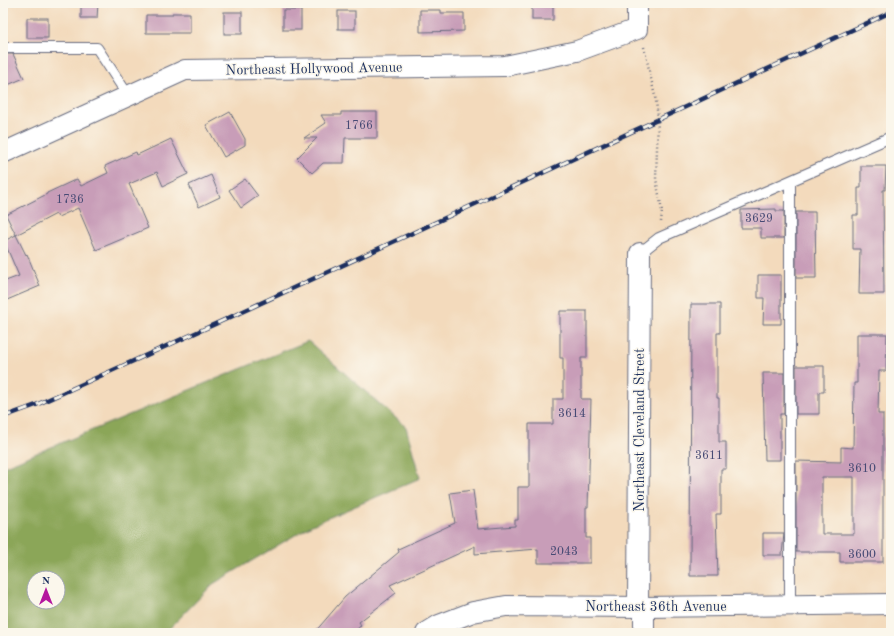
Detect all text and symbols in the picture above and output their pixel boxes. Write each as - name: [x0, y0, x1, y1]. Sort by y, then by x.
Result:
- street label: Northeast Hollywood Avenue: [225, 60, 403, 78]
- house number: 1766: [345, 120, 373, 132]
- house number: 1736: [56, 194, 84, 206]
- house number: 3629: [745, 213, 773, 225]
- street label: Northeast Cleveland Street: [633, 348, 647, 512]
- house number: 3614: [558, 408, 586, 420]
- house number: 3611: [695, 450, 723, 462]
- house number: 3610: [848, 463, 876, 475]
- house number: 2043: [550, 546, 578, 558]
- house number: 3600: [848, 549, 876, 561]
- north arrow: [26, 570, 66, 610]
- text: N: [42, 576, 51, 587]
- street label: Northeast 36th Avenue: [585, 600, 727, 614]

